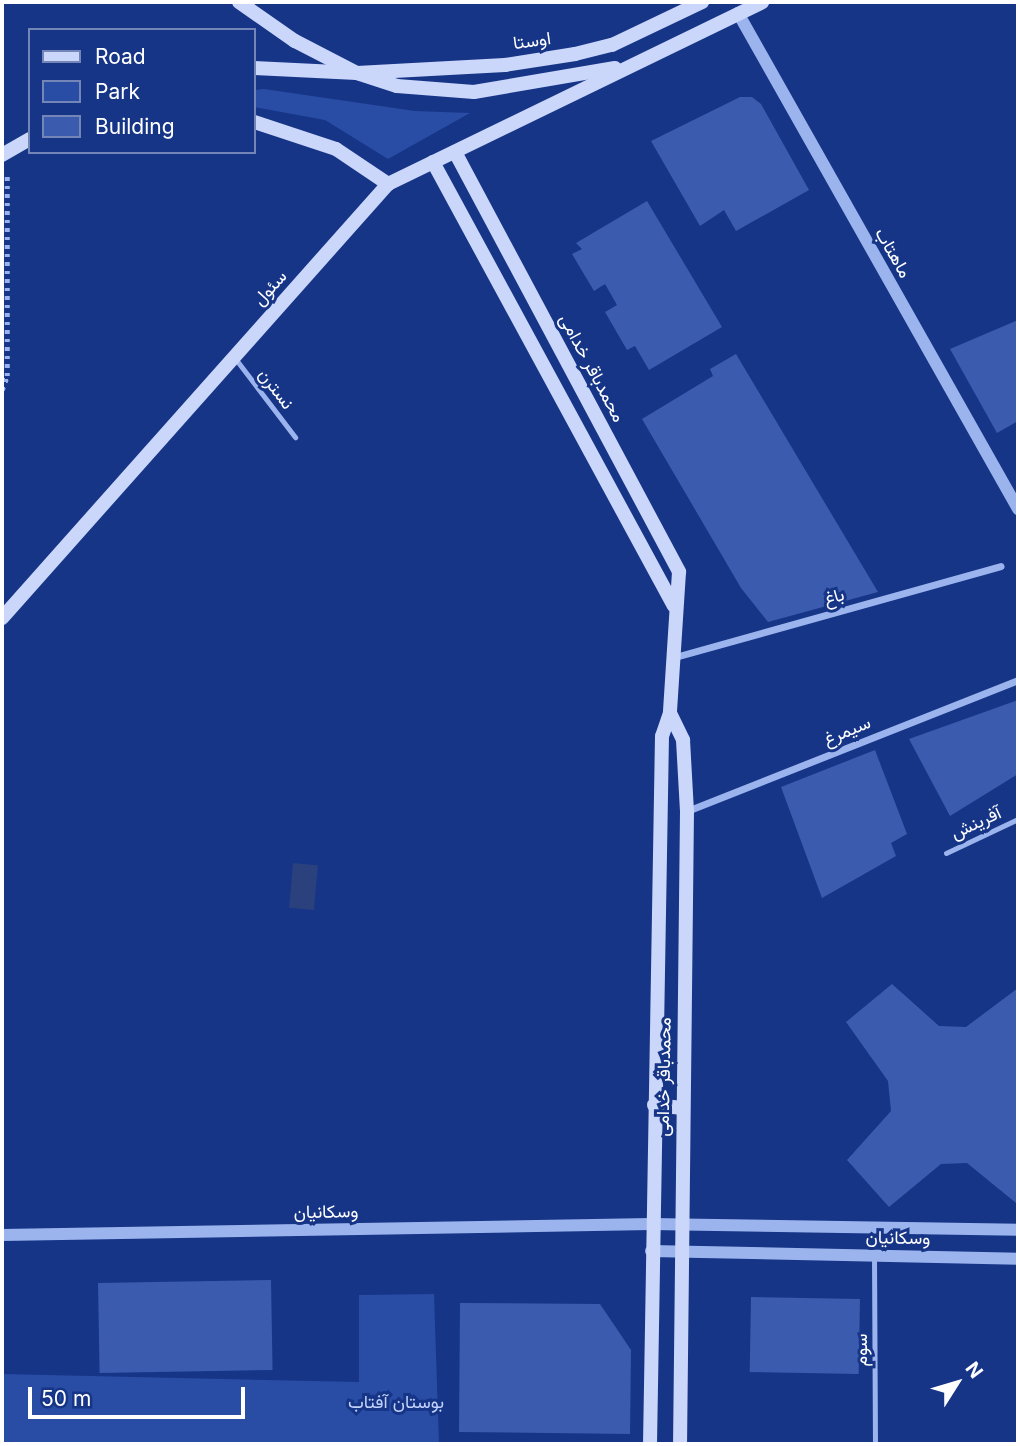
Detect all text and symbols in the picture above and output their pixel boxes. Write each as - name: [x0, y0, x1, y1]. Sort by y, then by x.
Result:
- legend: [28, 28, 256, 154]
- street label: اوستا: [512, 28, 552, 54]
- text: Road: [95, 44, 146, 69]
- text: Park: [95, 79, 140, 104]
- text: Building: [95, 114, 175, 139]
- street label: ماهتاب: [870, 224, 916, 282]
- street label: سئول: [249, 266, 291, 310]
- street label: محمدباقر خدامی: [554, 310, 630, 426]
- street label: نسترن: [254, 364, 298, 414]
- street label: باغ: [821, 584, 847, 610]
- street label: سیمرغ: [820, 712, 874, 750]
- street label: آفرینش: [947, 802, 1005, 844]
- street label: محمدباقر خدامی: [652, 1017, 676, 1137]
- street label: وسکانیان: [293, 1201, 359, 1223]
- street label: وسکانیان: [865, 1227, 931, 1249]
- street label: سوم: [850, 1334, 872, 1366]
- north arrow: [922, 1348, 992, 1418]
- text: N: [961, 1357, 988, 1383]
- scale bar: [32, 1372, 248, 1416]
- text: 50 m: [41, 1386, 91, 1411]
- park label: بوستان آفتاب: [348, 1391, 444, 1413]

